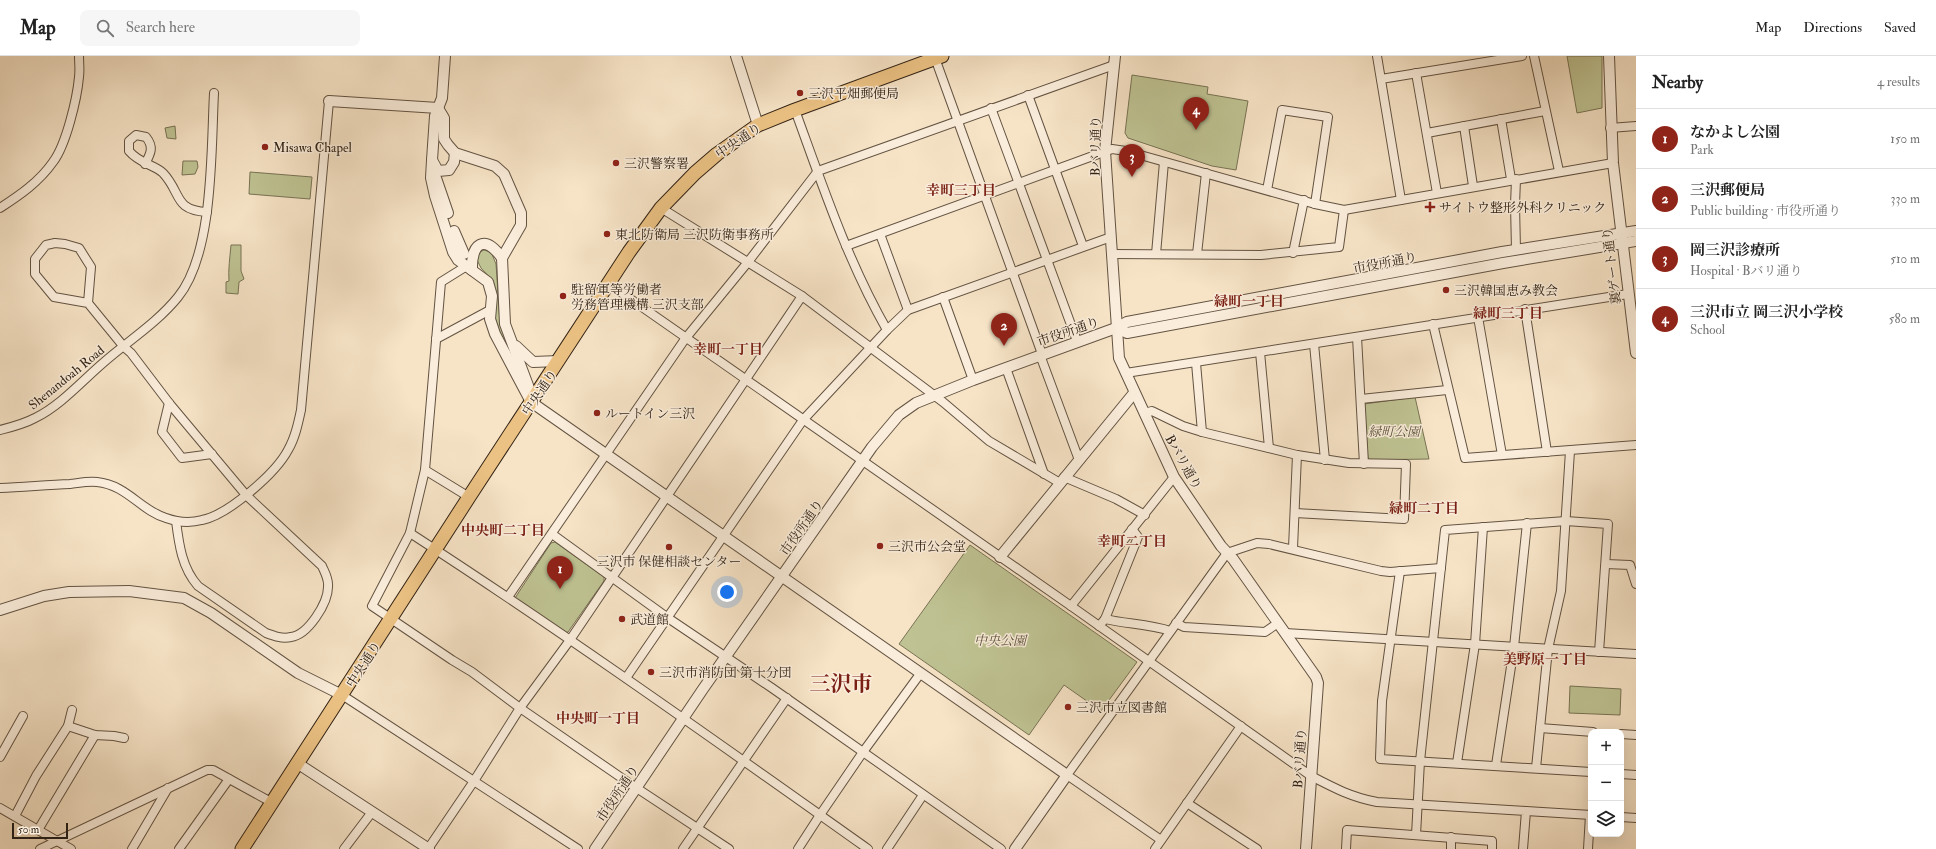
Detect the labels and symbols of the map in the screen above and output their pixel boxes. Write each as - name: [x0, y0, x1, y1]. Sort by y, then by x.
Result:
- place label: 三沢平畑郵便局: [808, 86, 899, 102]
- marker: 三沢平畑郵便局: [795, 88, 805, 98]
- pin: 4: [1183, 97, 1209, 130]
- street label: Bバリ通り: [1087, 116, 1105, 176]
- street label: 中央通り: [713, 120, 765, 162]
- place label: Misawa Chapel: [273, 140, 352, 157]
- marker: Misawa Chapel: [260, 142, 270, 152]
- pin: 3: [1119, 144, 1145, 177]
- place label: 三沢警察署: [624, 156, 689, 172]
- marker: 三沢警察署: [611, 158, 621, 168]
- district label: 幸町三丁目: [926, 182, 996, 199]
- place label: サイトウ整形外科クリニック: [1439, 200, 1606, 216]
- marker: サイトウ整形外科クリニック: [1424, 201, 1436, 213]
- street label: 裏ゲート通り: [1599, 226, 1625, 306]
- place label: 東北防衛局 三沢防衛事務所: [615, 227, 774, 243]
- marker: 東北防衛局 三沢防衛事務所: [602, 229, 612, 239]
- street label: 市役所通り: [1352, 249, 1419, 277]
- place label: 駐留軍等労働者 労務管理機構 三沢支部: [571, 282, 704, 313]
- place label: 三沢韓国恵み教会: [1454, 283, 1558, 299]
- marker: 三沢韓国恵み教会: [1441, 285, 1451, 295]
- marker: 駐留軍等労働者 労務管理機構 三沢支部: [558, 291, 568, 301]
- district label: 緑町一丁目: [1214, 293, 1284, 310]
- district label: 緑町三丁目: [1473, 305, 1543, 322]
- pin: 2: [991, 313, 1017, 346]
- street label: 市役所通り: [1035, 314, 1102, 350]
- district label: 幸町一丁目: [693, 341, 763, 358]
- street label: Shenandoah Road: [25, 342, 108, 413]
- street label: 中央通り: [519, 367, 561, 419]
- place label: ルートイン三沢: [605, 406, 695, 422]
- marker: ルートイン三沢: [592, 408, 602, 418]
- park label: 緑町公園: [1368, 424, 1422, 440]
- street label: Bバリ通り: [1161, 432, 1205, 493]
- street label: 市役所通り: [777, 496, 827, 559]
- district label: 緑町二丁目: [1389, 500, 1459, 517]
- district label: 中央町二丁目: [461, 522, 545, 539]
- district label: 幸町二丁目: [1097, 533, 1167, 550]
- place label: 三沢市公会堂: [888, 539, 966, 555]
- marker: 三沢市公会堂: [875, 541, 885, 551]
- marker: 三沢市 保健相談センター: [664, 542, 674, 552]
- place label: 三沢市 保健相談センター: [596, 554, 742, 570]
- pin: 1: [547, 556, 573, 589]
- your location: [717, 582, 737, 602]
- place label: 武道館: [630, 612, 669, 628]
- marker: 武道館: [617, 614, 627, 624]
- park label: 中央公園: [974, 633, 1028, 649]
- street label: 中央通り: [343, 638, 385, 691]
- district label: 美野原一丁目: [1503, 651, 1587, 668]
- place label: 三沢市消防団 第十分団: [659, 665, 792, 681]
- marker: 三沢市消防団 第十分団: [646, 667, 656, 677]
- district label: 三沢市: [810, 671, 873, 698]
- place label: 三沢市立図書館: [1076, 700, 1167, 716]
- marker: 三沢市立図書館: [1063, 702, 1073, 712]
- district label: 中央町一丁目: [556, 710, 640, 727]
- street label: Bバリ通り: [1290, 727, 1310, 789]
- street label: 市役所通り: [593, 762, 643, 825]
- scale bar: [12, 821, 68, 840]

